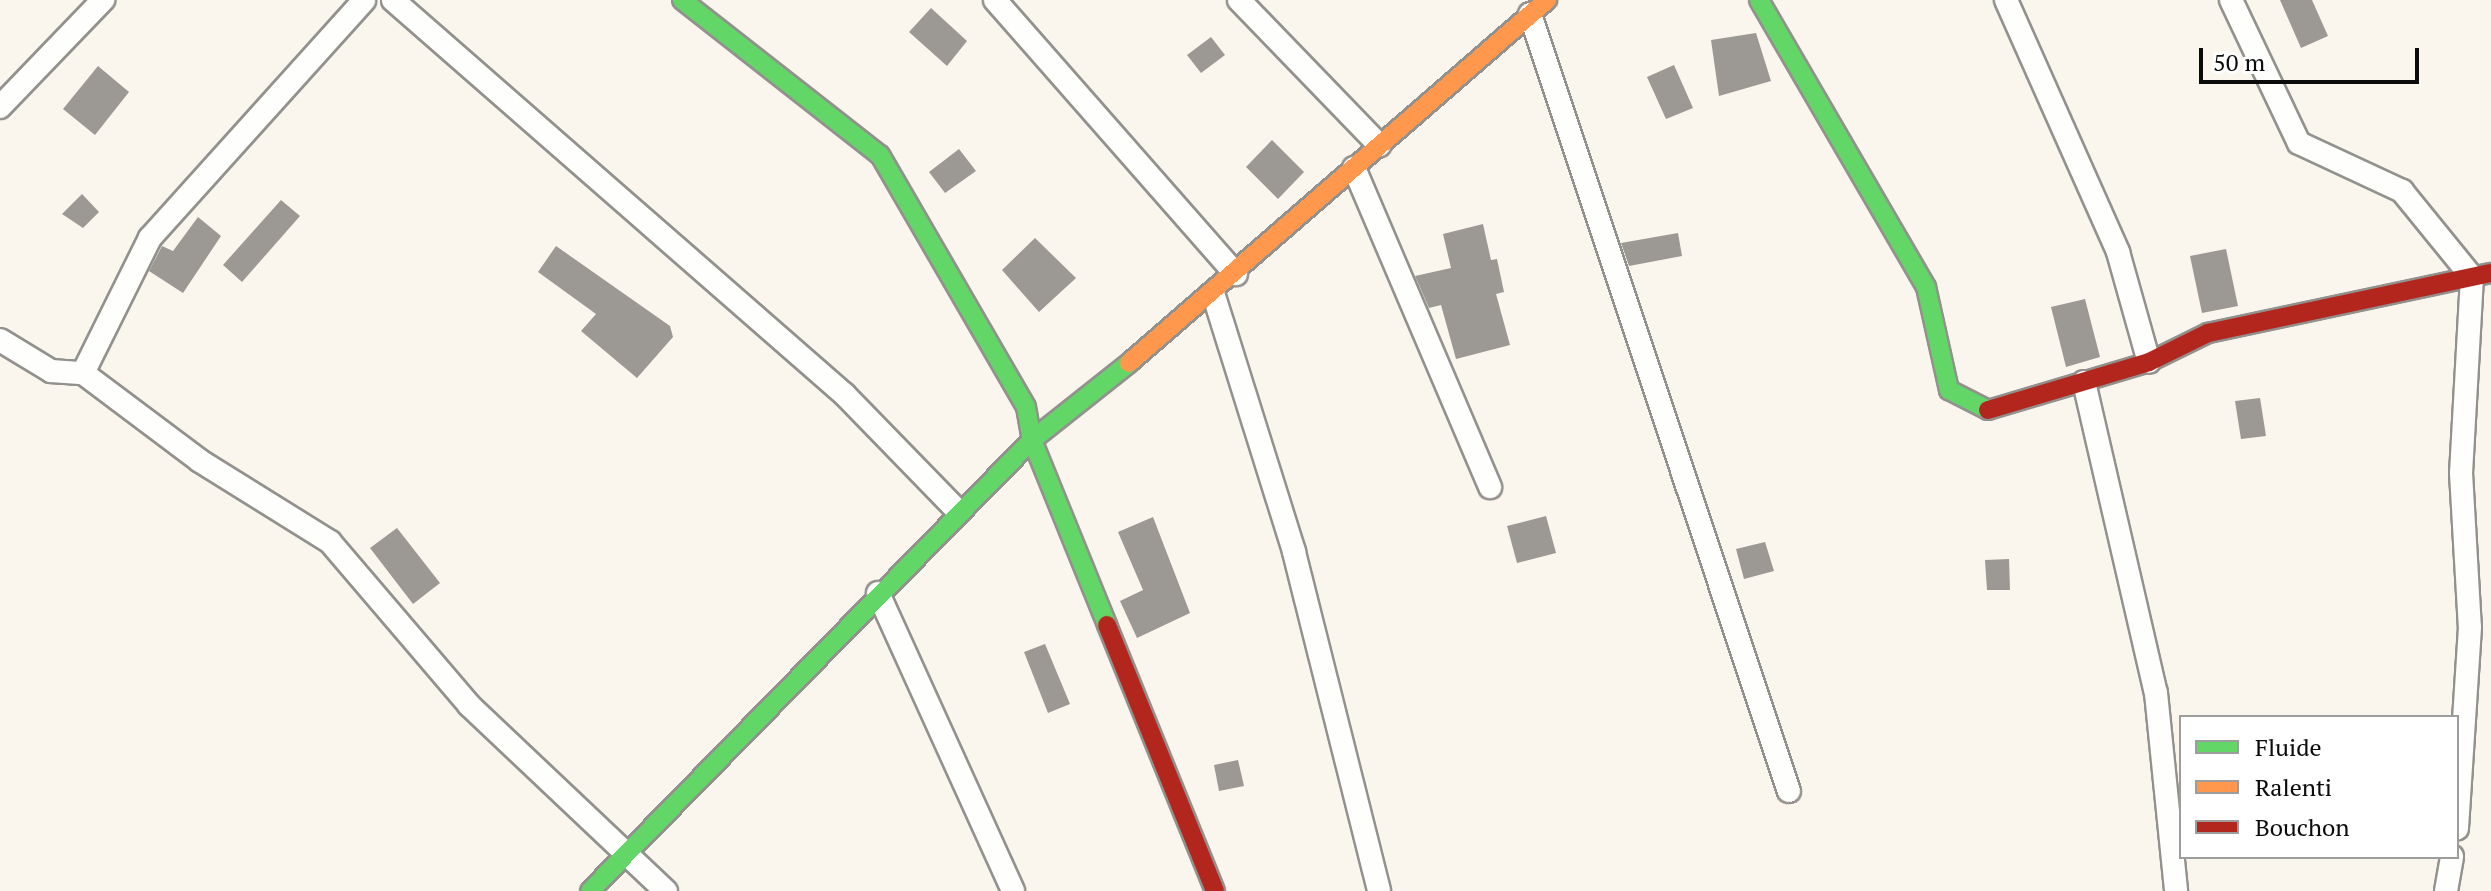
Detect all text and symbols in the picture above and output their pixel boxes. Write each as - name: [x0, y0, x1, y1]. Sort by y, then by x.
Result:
- scale bar: [2203, 32, 2423, 82]
- text: 50 m: [2213, 46, 2265, 78]
- legend: [2179, 715, 2459, 859]
- text: Fluide: [2255, 731, 2322, 763]
- text: Ralenti: [2255, 771, 2332, 803]
- text: Bouchon: [2255, 811, 2350, 843]

